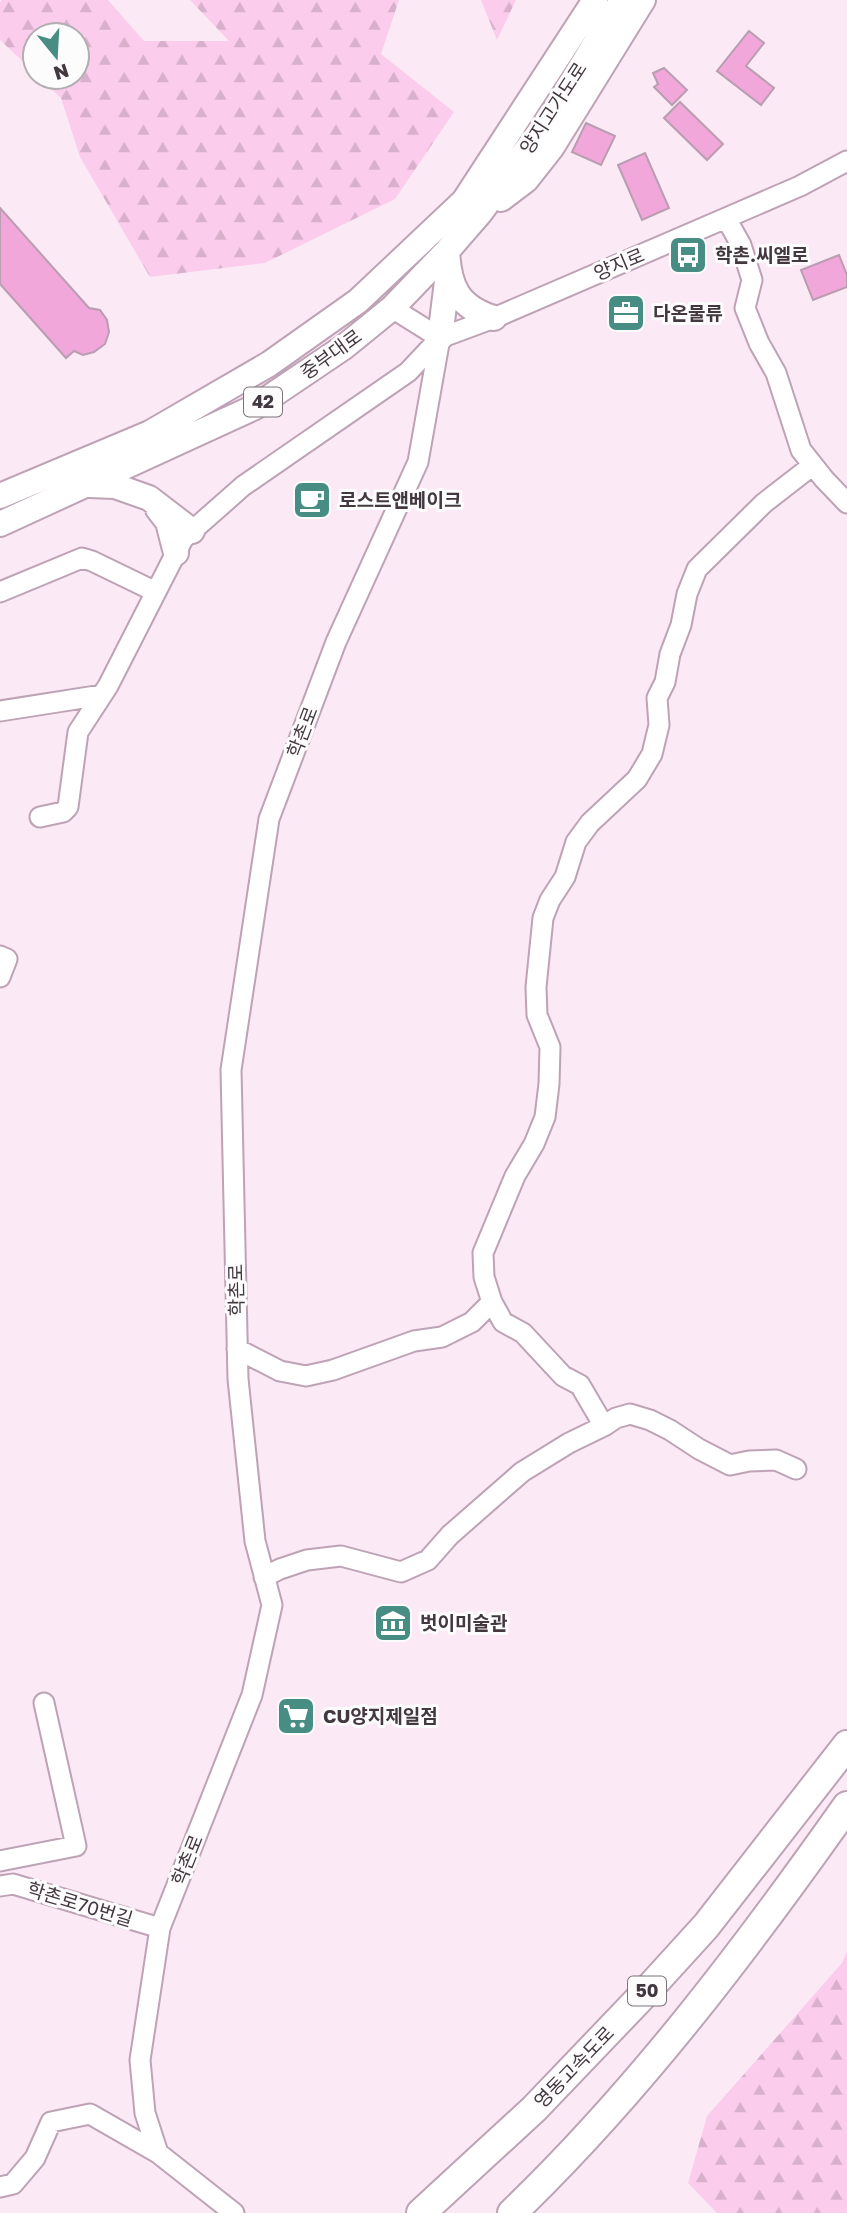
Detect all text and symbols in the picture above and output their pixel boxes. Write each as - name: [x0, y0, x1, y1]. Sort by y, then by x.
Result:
- north arrow: [21, 21, 91, 91]
- street label: 양지고가도로: [514, 57, 591, 158]
- text: N: [51, 59, 72, 86]
- bus stop icon: 학촌.씨엘로: [667, 234, 709, 276]
- street label: 양지로: [590, 243, 647, 284]
- place label: 학촌.씨엘로: [715, 243, 808, 266]
- office icon: 다온물류: [605, 292, 647, 334]
- place label: 다온물류: [653, 301, 723, 324]
- street label: 중부대로: [296, 324, 366, 383]
- road number: 42: [244, 388, 282, 416]
- cafe icon: 로스트앤베이크: [291, 479, 333, 521]
- place label: 로스트앤베이크: [339, 488, 461, 511]
- street label: 학촌로: [281, 703, 322, 760]
- street label: 학촌로: [224, 1264, 247, 1316]
- museum icon: 벗이미술관: [372, 1602, 414, 1644]
- place label: 벗이미술관: [420, 1611, 508, 1634]
- supermarket icon: CU양지제일점: [275, 1695, 317, 1737]
- place label: CU양지제일점: [323, 1704, 438, 1727]
- street label: 학촌로: [166, 1831, 207, 1888]
- street label: 학촌로70번길: [25, 1877, 136, 1930]
- road number: 50: [628, 1977, 666, 2006]
- street label: 영동고속도로: [529, 2021, 618, 2112]

